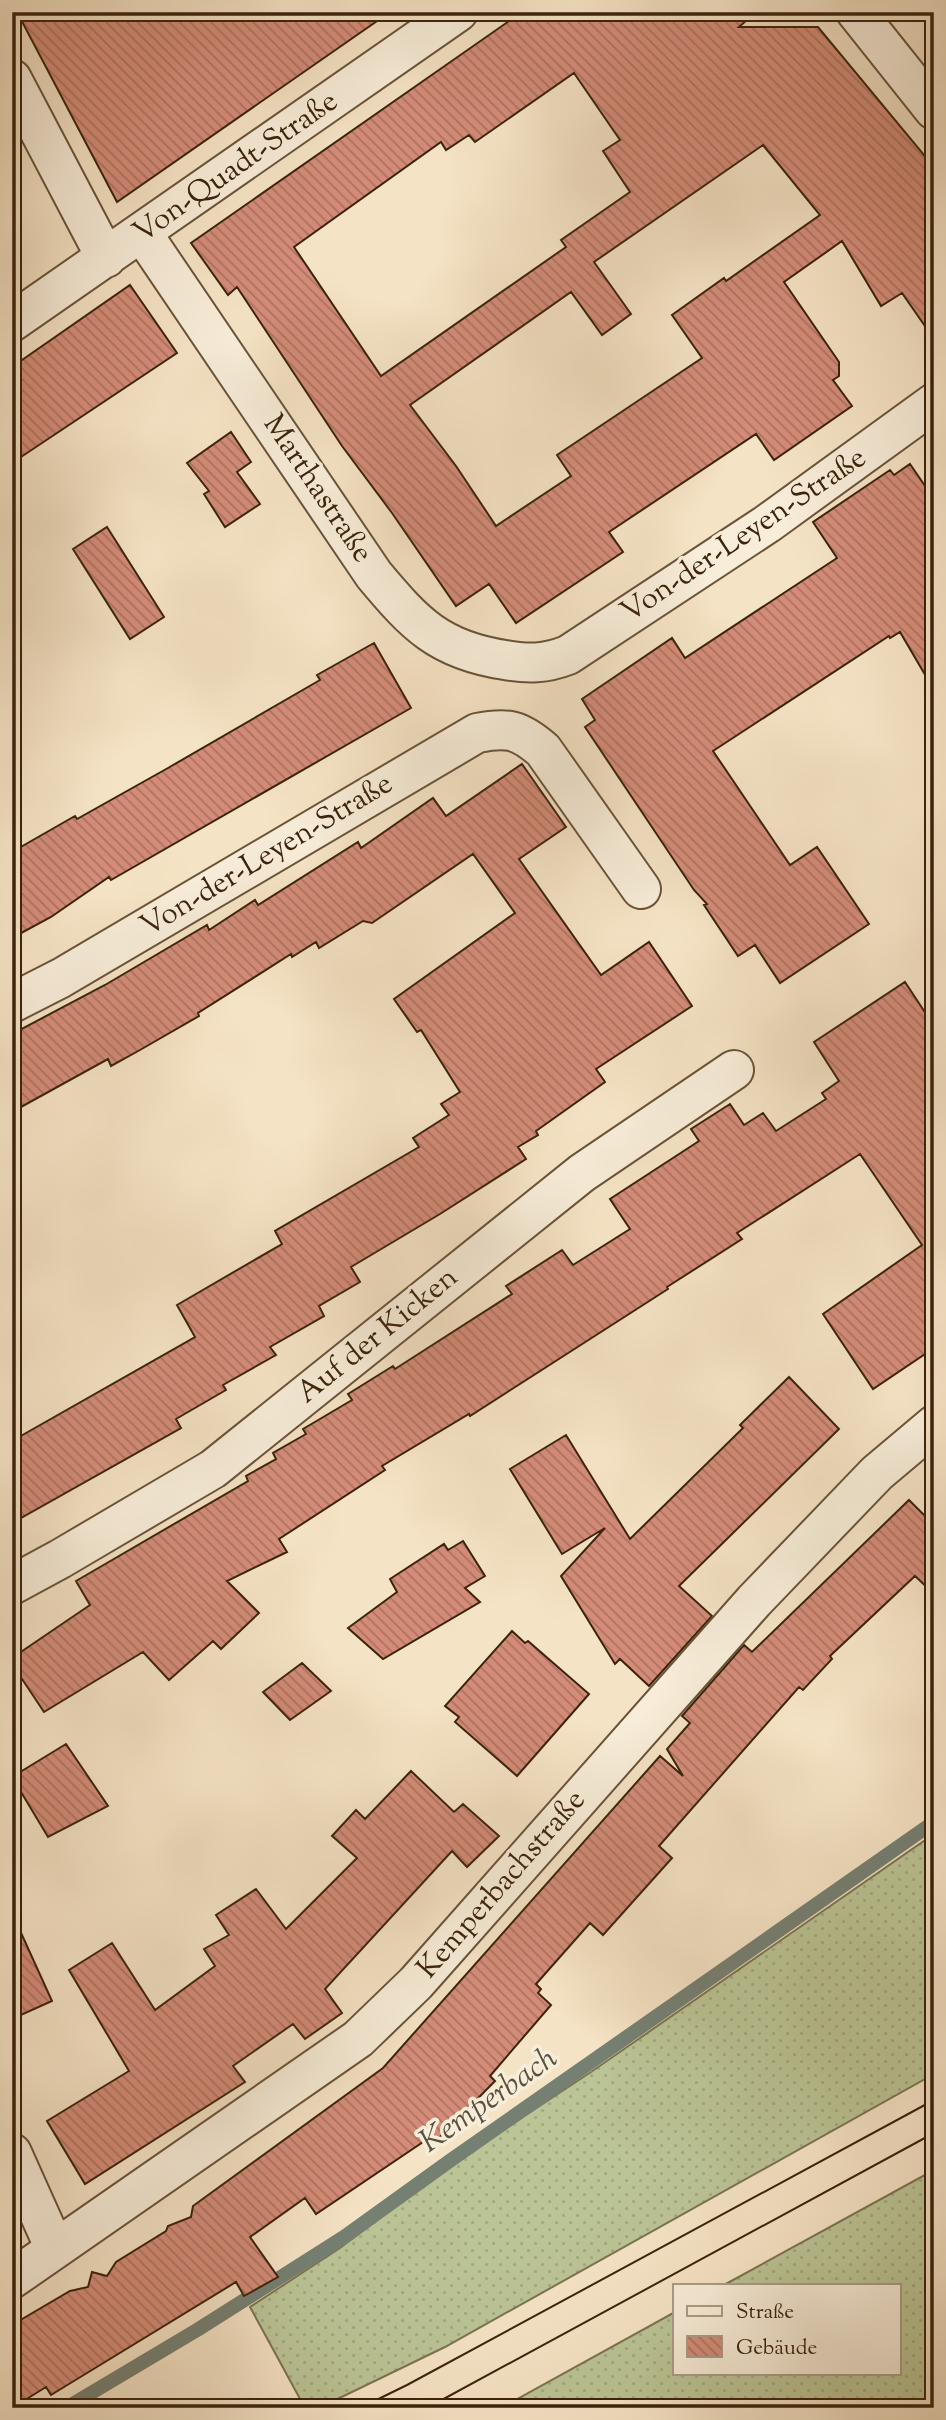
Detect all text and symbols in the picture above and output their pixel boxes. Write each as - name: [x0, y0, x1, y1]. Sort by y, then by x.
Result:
- street label: Von-Quadt-Straße: [125, 81, 347, 255]
- street label: Marthastraße: [251, 406, 383, 572]
- street label: Von-der-Leyen-Straße: [613, 438, 875, 634]
- street label: Von-der-Leyen-Straße: [132, 763, 402, 949]
- street label: Auf der Kicken: [288, 1257, 468, 1415]
- street label: Kemperbachstraße: [408, 1781, 596, 1989]
- water label: Kemperbach: [411, 2036, 568, 2165]
- legend: [673, 2284, 900, 2374]
- text: Straße: [736, 2298, 794, 2328]
- text: Gebäude: [736, 2334, 817, 2364]

